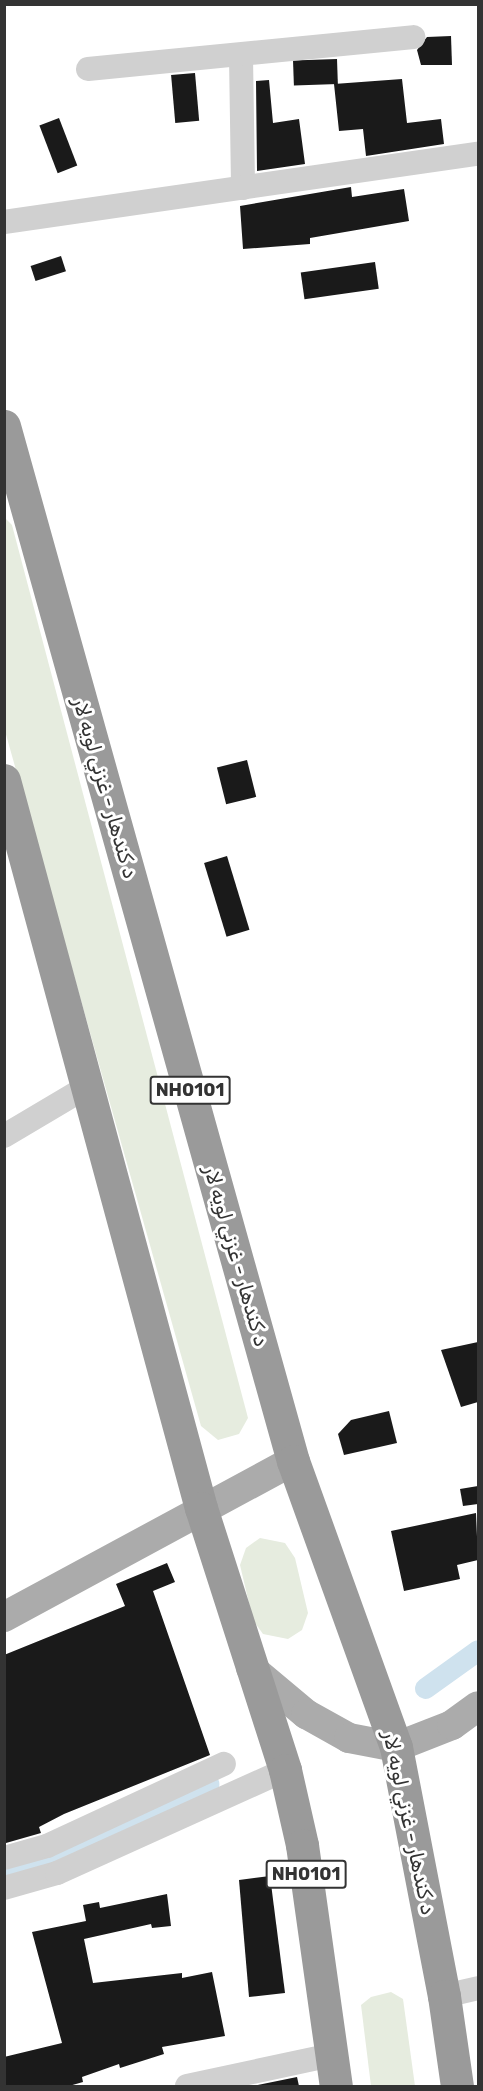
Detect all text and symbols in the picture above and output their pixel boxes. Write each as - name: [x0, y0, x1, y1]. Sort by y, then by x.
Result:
- street label: د کندهار - غزني لويه لار: [68, 695, 142, 881]
- road number: NH0101: [150, 1075, 231, 1105]
- street label: د کندهار - غزني لويه لار: [199, 1163, 273, 1349]
- street label: د کندهار - غزني لويه لار: [378, 1729, 440, 1917]
- road number: NH0101: [266, 1859, 346, 1889]

